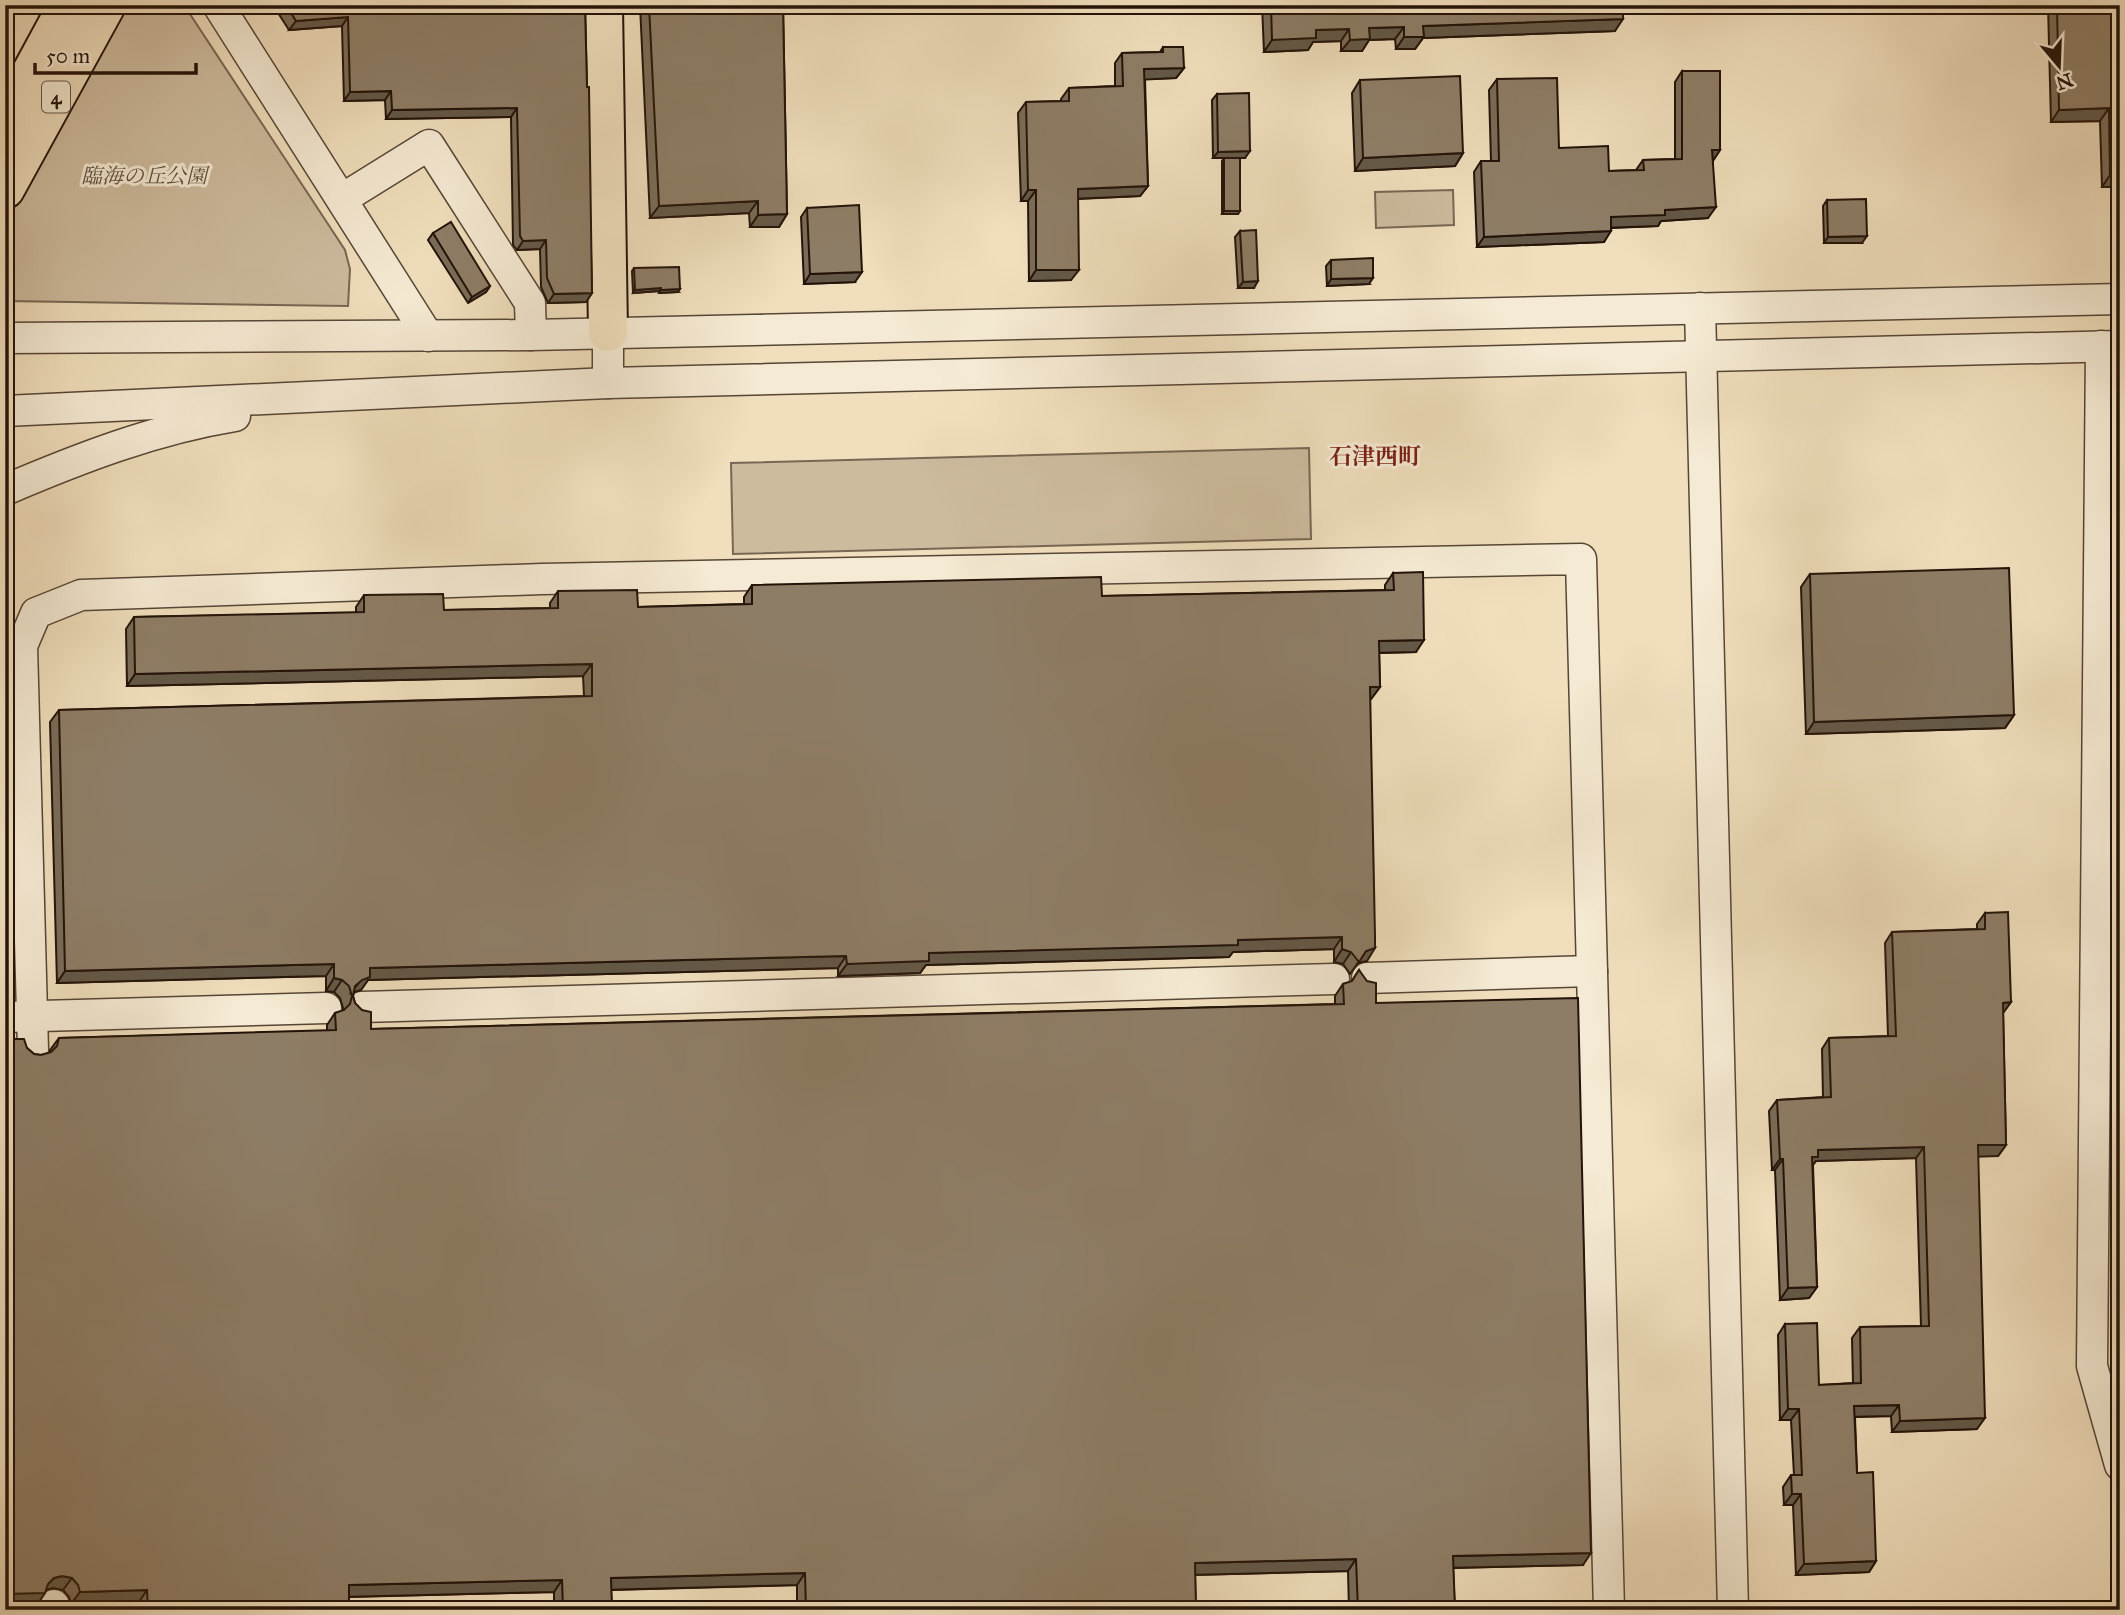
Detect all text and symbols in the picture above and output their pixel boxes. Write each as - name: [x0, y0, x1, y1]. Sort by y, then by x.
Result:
- scale bar: [35, 32, 196, 76]
- north arrow: [2024, 32, 2094, 102]
- text: 50 m: [46, 43, 91, 69]
- text: N: [2053, 68, 2076, 95]
- road number: 4: [42, 82, 70, 113]
- park label: 臨海の丘公園: [81, 163, 210, 189]
- district label: 石津西町: [1329, 442, 1421, 470]

